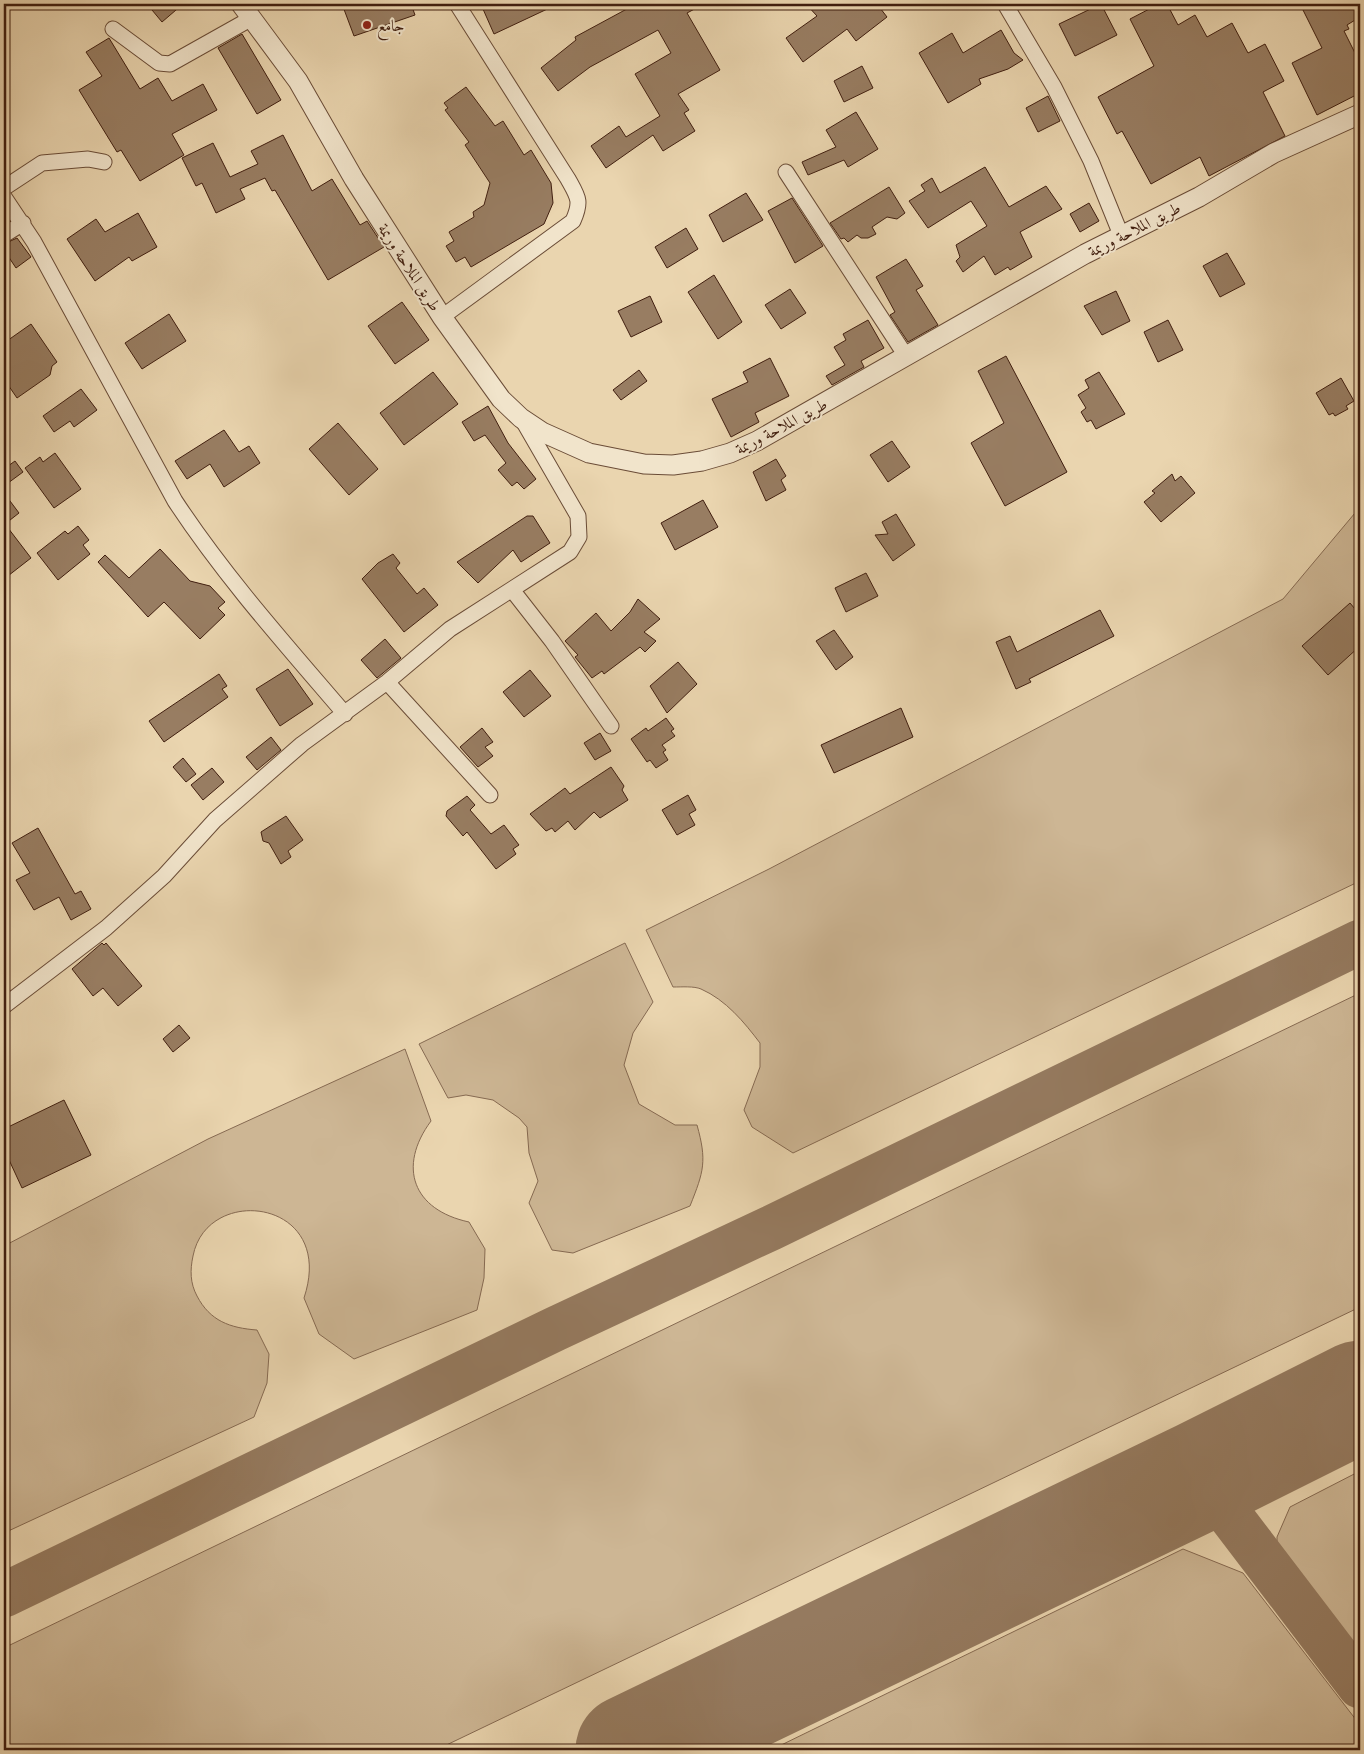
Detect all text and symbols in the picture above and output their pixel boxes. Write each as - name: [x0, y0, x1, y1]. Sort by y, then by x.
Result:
- place label: جامع: [377, 15, 404, 41]
- marker: جامع: [361, 19, 373, 31]
- street label: طريق الملاحة وريمة: [1084, 197, 1184, 263]
- street label: طريق الملاحة وريمة: [372, 219, 446, 316]
- street label: طريق الملاحة وريمة: [732, 393, 831, 460]

